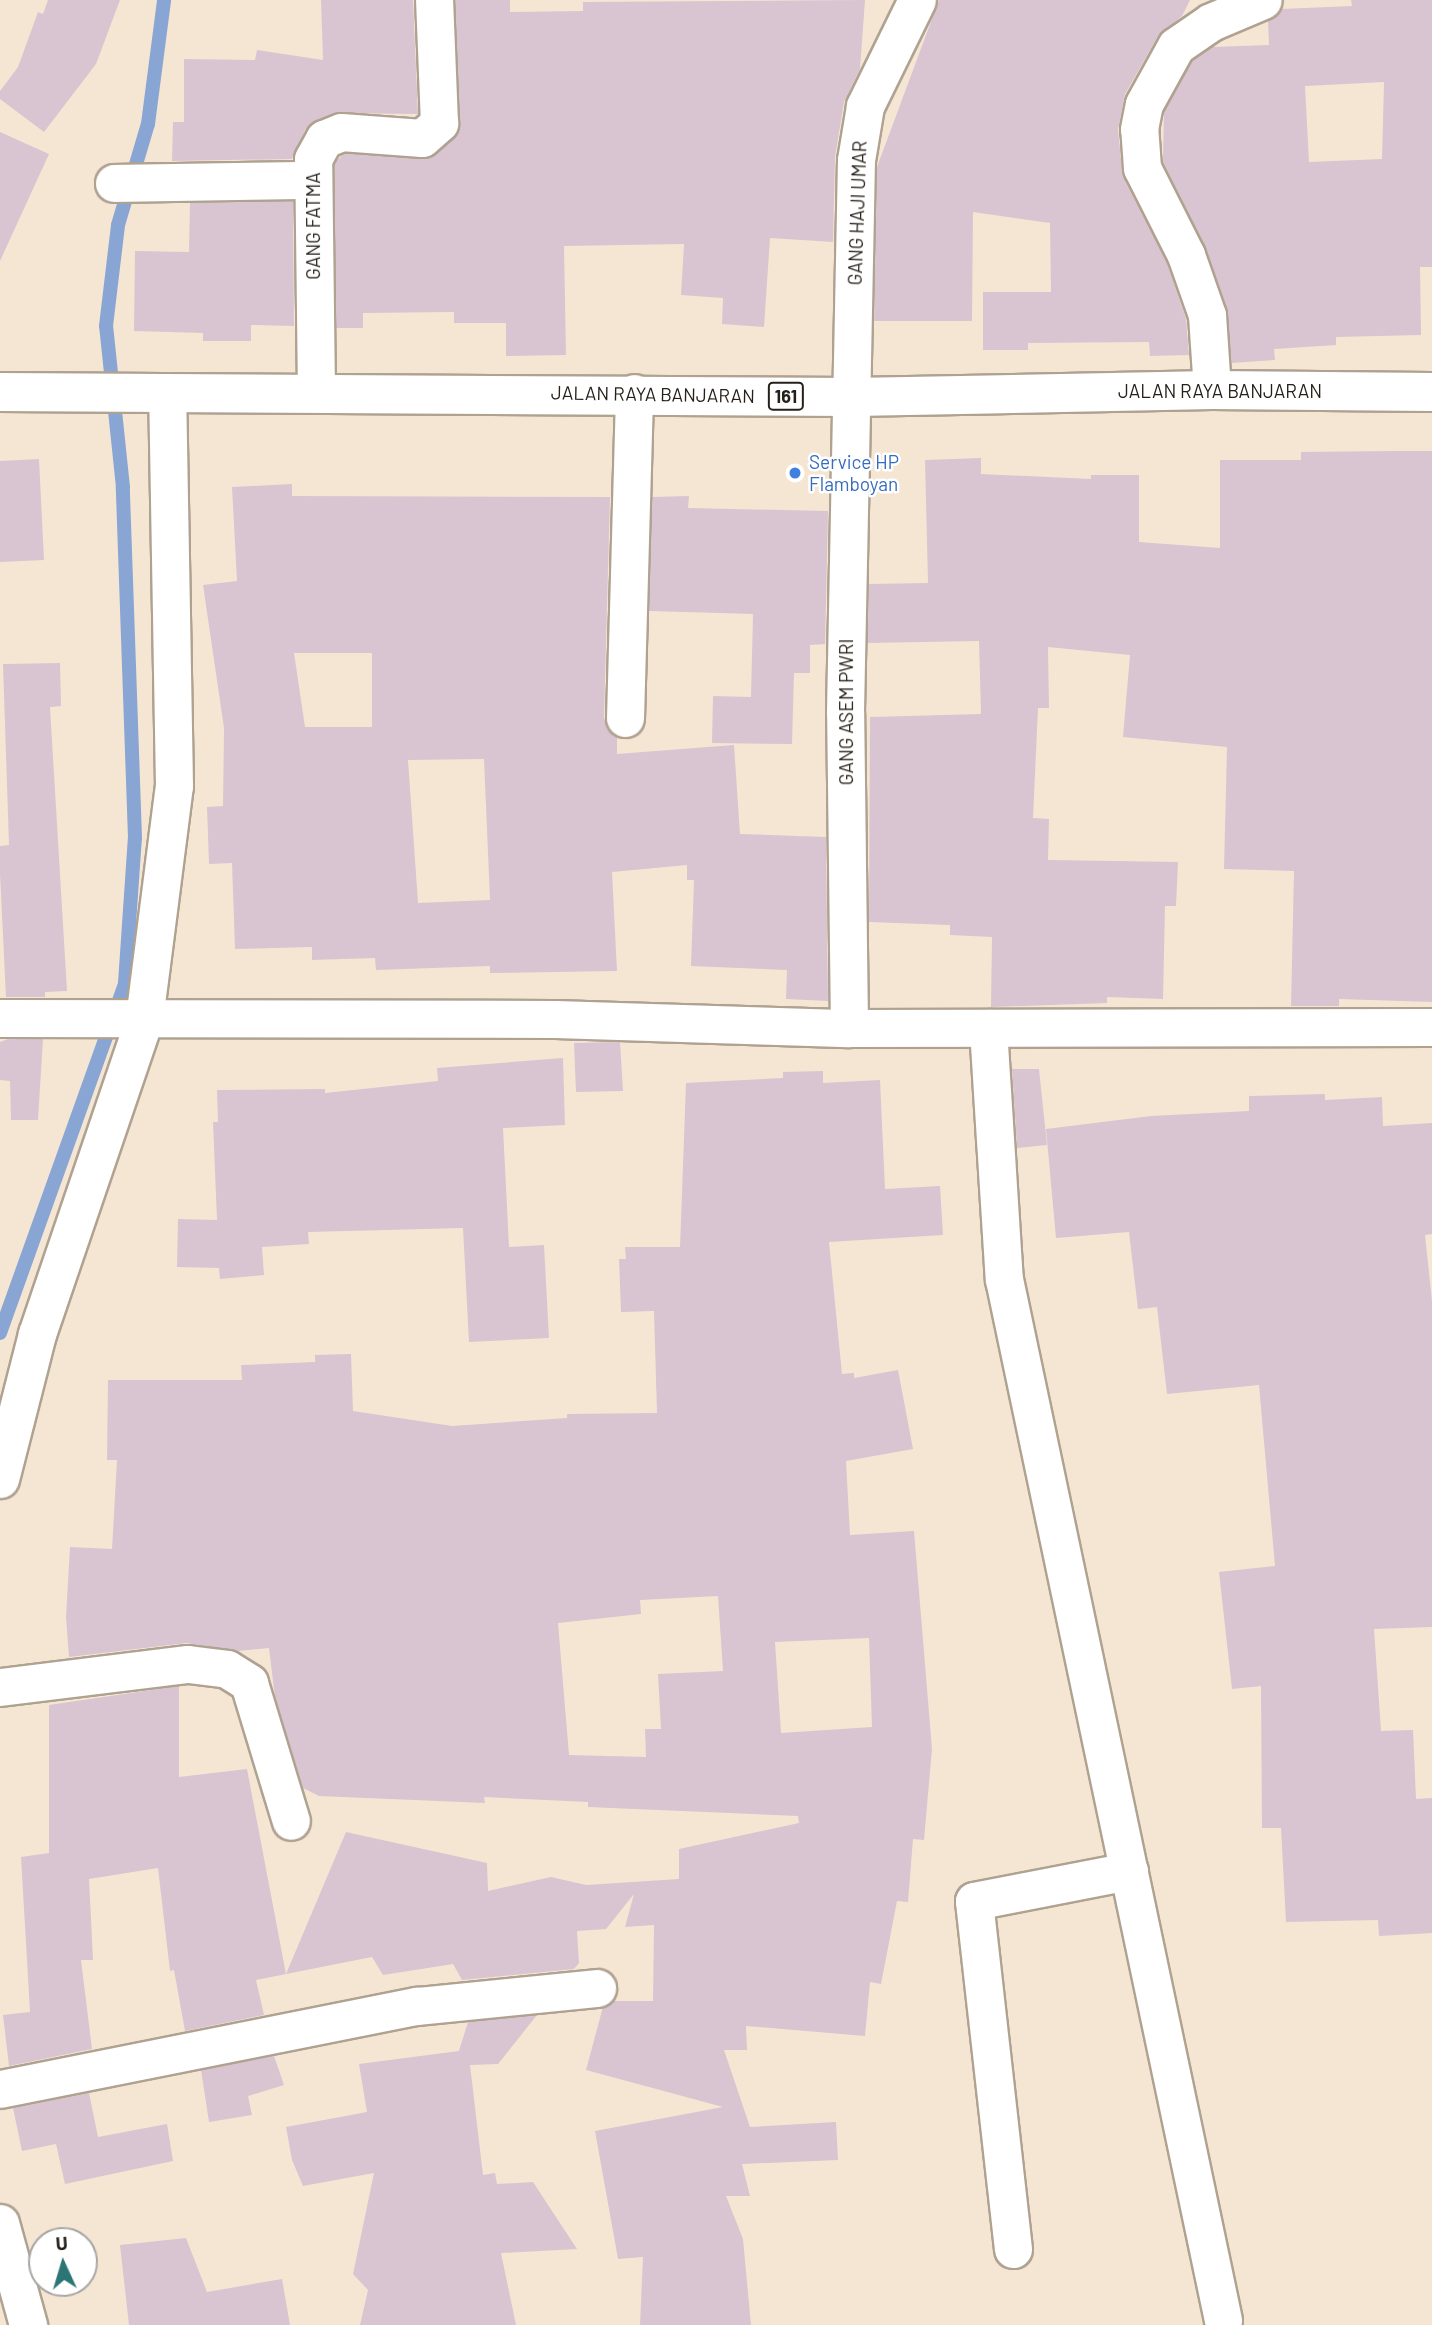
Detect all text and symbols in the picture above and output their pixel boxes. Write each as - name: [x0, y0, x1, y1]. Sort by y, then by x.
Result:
- street label: GANG HAJI UMAR: [843, 140, 871, 286]
- street label: GANG FATMA: [302, 172, 324, 280]
- street label: JALAN RAYA BANJARAN: [1118, 380, 1322, 402]
- street label: JALAN RAYA BANJARAN: [551, 381, 755, 407]
- road number: 161: [767, 382, 805, 410]
- place label: Service HP Flamboyan: [809, 451, 899, 495]
- marker: Service HP Flamboyan: [787, 465, 803, 481]
- street label: GANG ASEM PWRI: [835, 639, 857, 785]
- north arrow: [28, 2227, 98, 2297]
- text: U: [55, 2231, 68, 2254]

